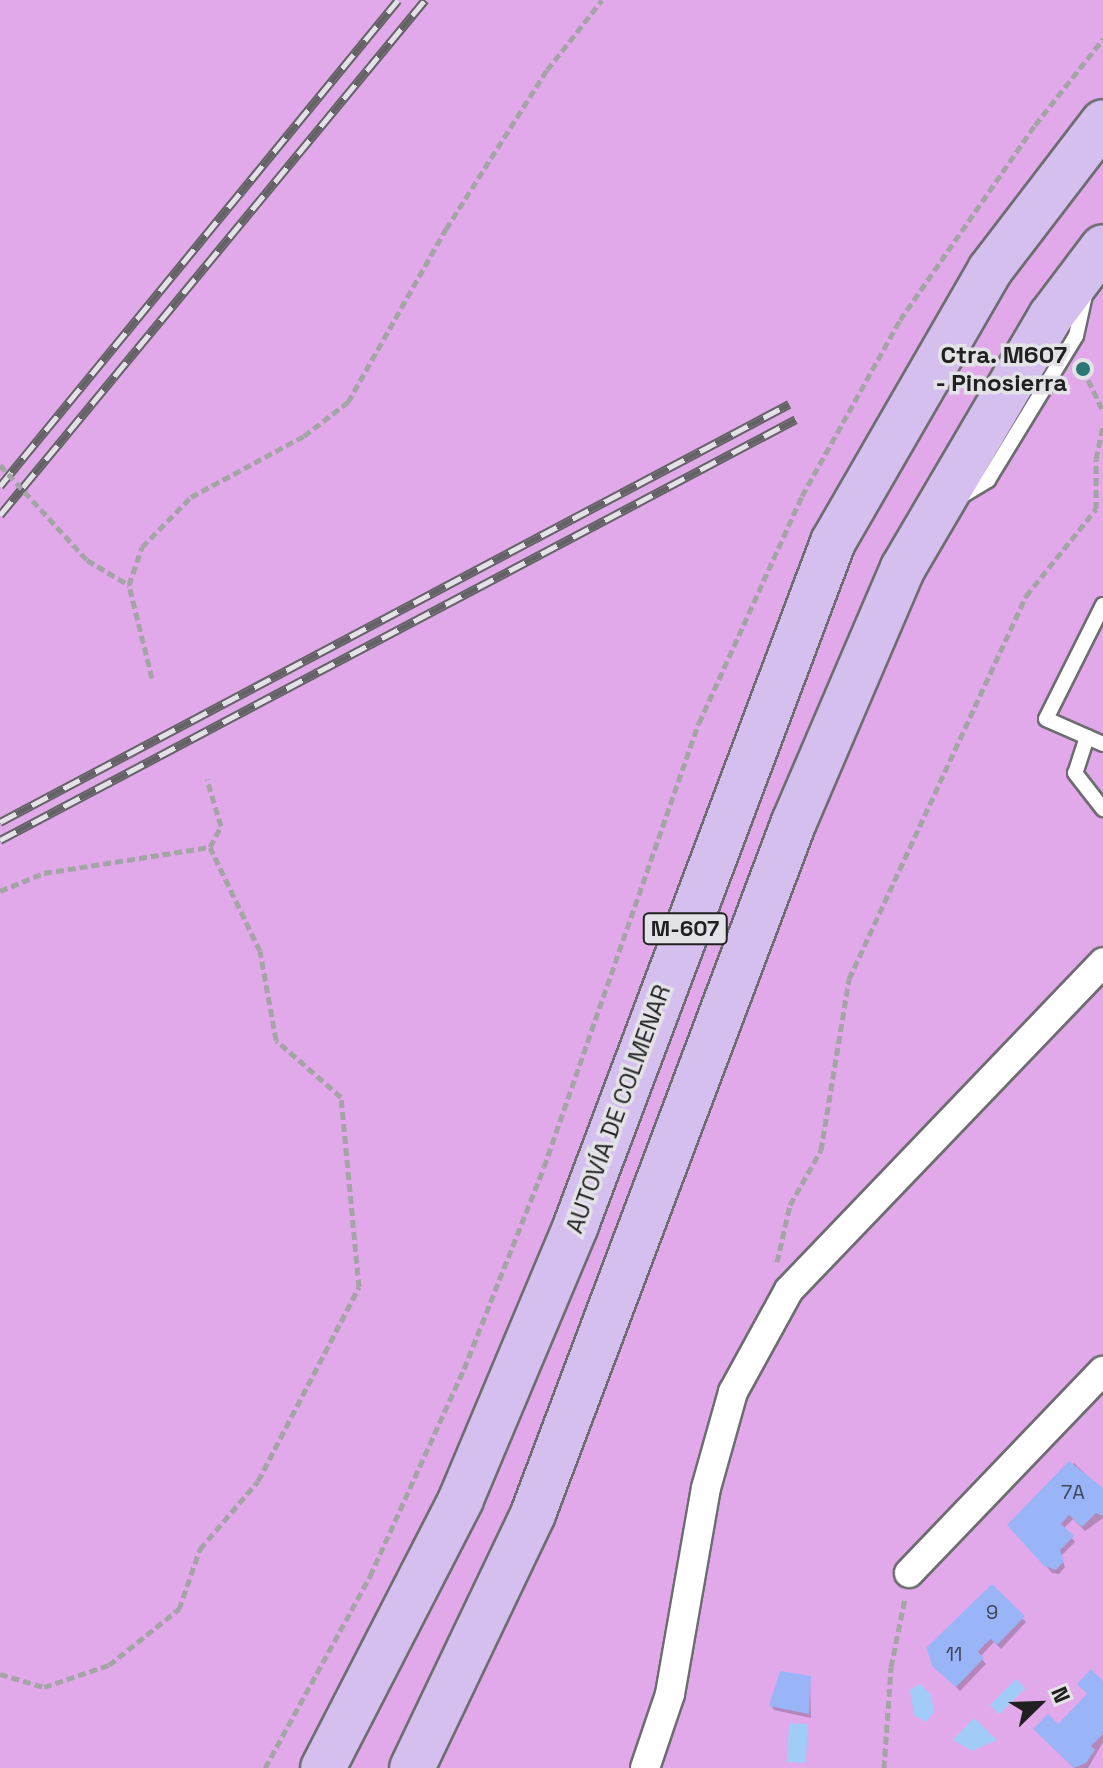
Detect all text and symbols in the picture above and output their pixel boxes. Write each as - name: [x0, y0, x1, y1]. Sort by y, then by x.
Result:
- place label: Ctra. M607 - Pinosierra: [935, 341, 1067, 397]
- marker: Ctra. M607 - Pinosierra: [1074, 360, 1092, 378]
- road number: M-607: [641, 911, 729, 947]
- street label: AUTOVÍA DE COLMENAR: [560, 981, 676, 1237]
- house number: 7A: [1061, 1480, 1085, 1504]
- house number: 9: [986, 1600, 998, 1624]
- house number: 11: [946, 1642, 962, 1666]
- north arrow: [999, 1664, 1079, 1744]
- text: N: [1045, 1682, 1077, 1707]

